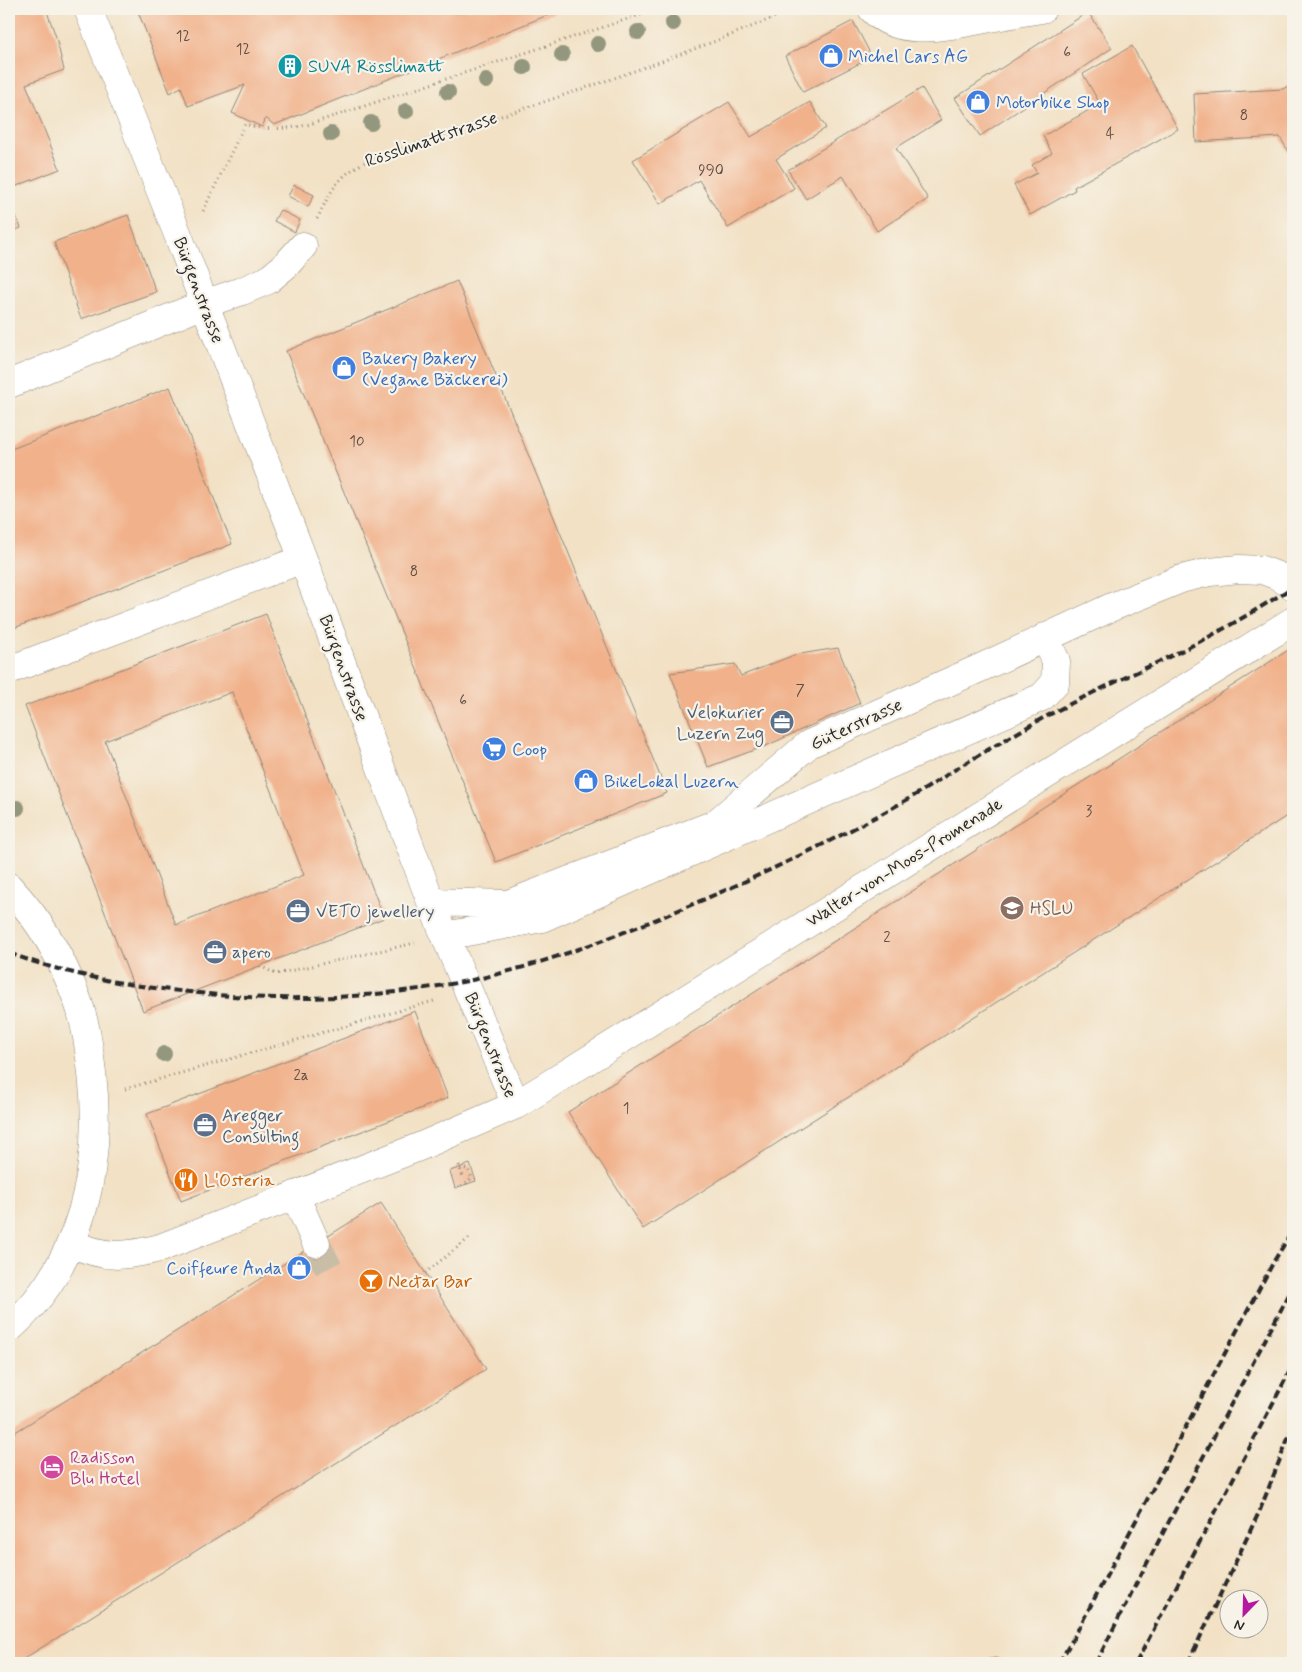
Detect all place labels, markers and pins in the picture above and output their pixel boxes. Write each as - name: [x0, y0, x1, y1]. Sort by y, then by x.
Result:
- shop icon: Michel Cars AG: [818, 43, 844, 69]
- place label: Michel Cars AG: [848, 45, 968, 69]
- building icon: SUVA Rösslimatt: [277, 53, 303, 79]
- place label: SUVA Rösslimatt: [308, 55, 445, 79]
- shop icon: Motorbike Shop: [965, 89, 991, 115]
- place label: Motorbike Shop: [996, 91, 1110, 115]
- place label: Bakery Bakery (Vegane Bäckerei): [362, 347, 508, 394]
- shop icon: Bakery Bakery (Vegane Bäckerei): [331, 355, 357, 381]
- place label: Velokurier Luzern Zug: [677, 701, 765, 747]
- office icon: Velokurier Luzern Zug: [769, 709, 795, 735]
- supermarket icon: Coop: [481, 736, 507, 762]
- place label: Coop: [512, 738, 547, 762]
- shop icon: BikeLokal Luzern: [573, 768, 599, 794]
- place label: BikeLokal Luzern: [604, 770, 739, 794]
- school or university icon: HSLU: [999, 895, 1025, 921]
- place label: HSLU: [1030, 897, 1073, 921]
- office icon: VETO jewellery: [285, 898, 311, 924]
- place label: VETO jewellery: [316, 900, 435, 924]
- office icon: apero: [202, 939, 228, 965]
- place label: apero: [232, 941, 271, 965]
- place label: Aregger Consulting: [222, 1104, 300, 1151]
- office icon: Aregger Consulting: [192, 1112, 218, 1138]
- restaurant icon: L'Osteria: [173, 1167, 199, 1193]
- place label: L'Osteria: [204, 1169, 275, 1193]
- shop icon: Coiffeure Anda: [286, 1255, 312, 1281]
- place label: Coiffeure Anda: [166, 1257, 282, 1281]
- bar icon: Nectar Bar: [358, 1268, 384, 1294]
- place label: Nectar Bar: [388, 1270, 472, 1294]
- place label: Radisson Blu Hotel: [70, 1446, 140, 1491]
- hotel icon: Radisson Blu Hotel: [39, 1454, 65, 1480]

